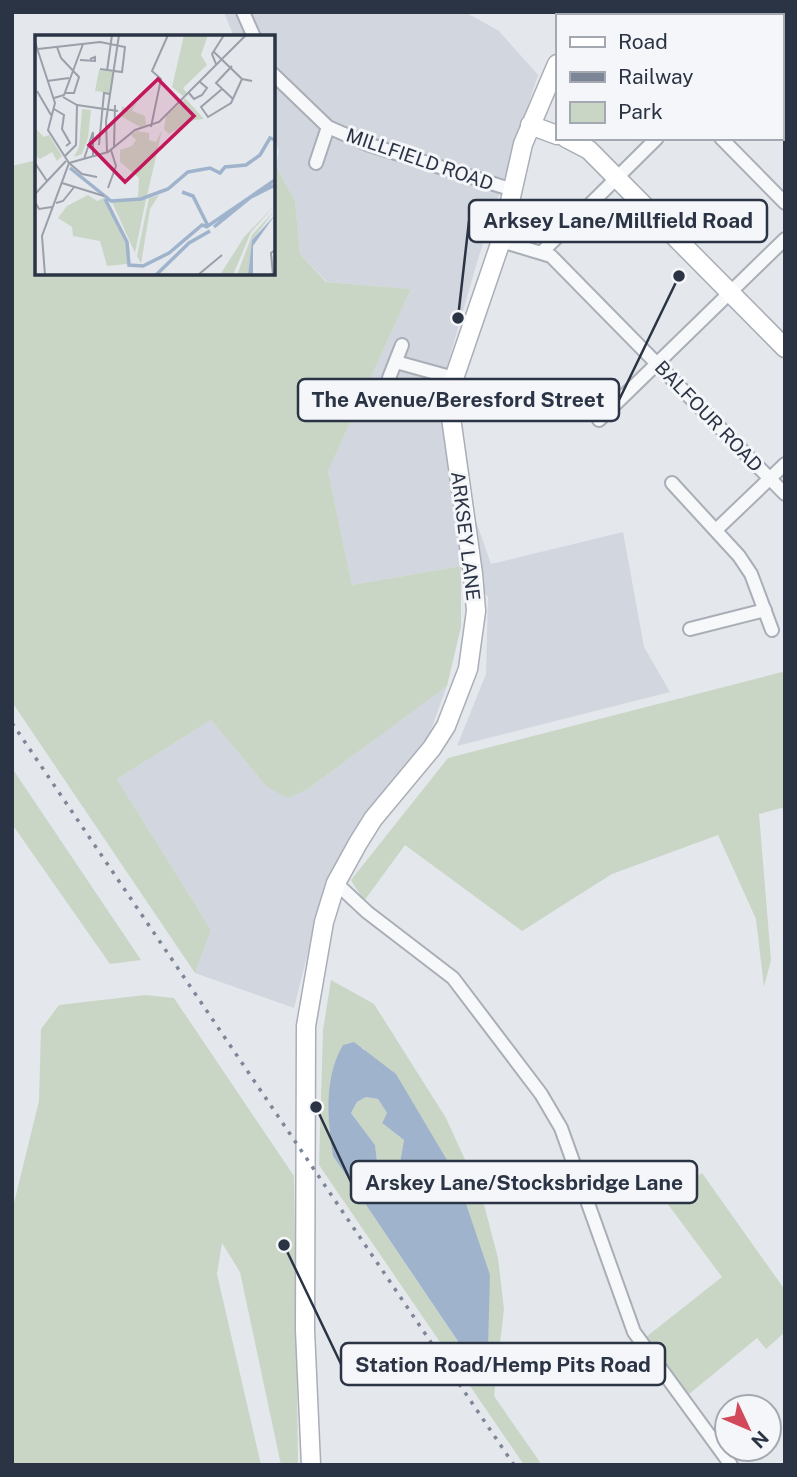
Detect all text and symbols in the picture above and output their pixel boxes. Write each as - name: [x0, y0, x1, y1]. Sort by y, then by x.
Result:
- legend: [556, 14, 783, 140]
- text: Road: [618, 29, 668, 54]
- inset map: [35, 35, 275, 275]
- text: Railway: [618, 64, 694, 89]
- text: Park: [618, 99, 663, 124]
- street label: MILLFIELD ROAD: [344, 124, 496, 194]
- callout: Arksey Lane/Millfield Road: [469, 200, 767, 242]
- text: Arksey Lane/Millfield Road: [483, 208, 753, 233]
- street label: BALFOUR ROAD: [651, 356, 767, 476]
- callout: The Avenue/Beresford Street: [298, 379, 619, 421]
- text: The Avenue/Beresford Street: [312, 387, 604, 412]
- street label: ARKSEY LANE: [447, 470, 485, 602]
- callout: Arskey Lane/Stocksbridge Lane: [351, 1161, 697, 1203]
- text: Arskey Lane/Stocksbridge Lane: [365, 1170, 683, 1195]
- callout: Station Road/Hemp Pits Road: [341, 1343, 665, 1385]
- text: Station Road/Hemp Pits Road: [355, 1352, 651, 1377]
- north arrow: [713, 1393, 783, 1463]
- text: N: [747, 1427, 773, 1453]

